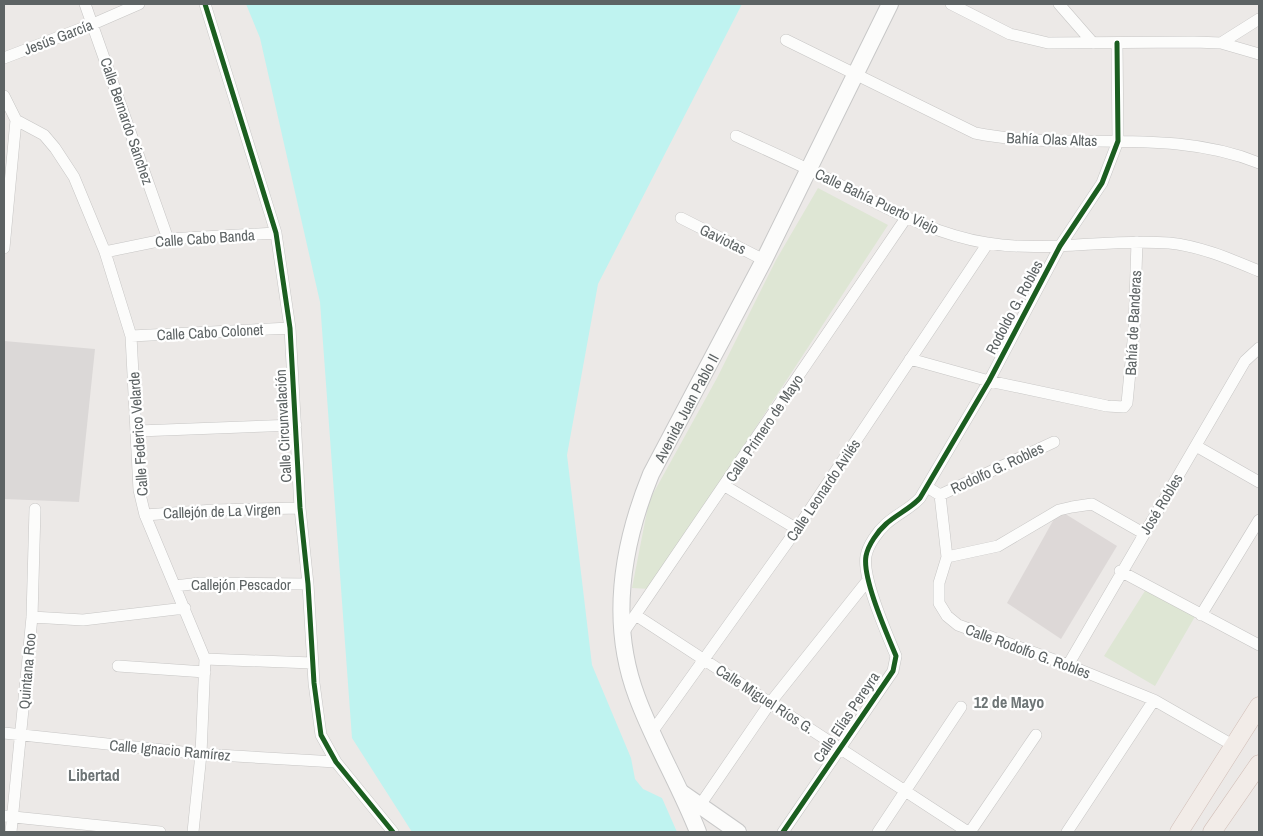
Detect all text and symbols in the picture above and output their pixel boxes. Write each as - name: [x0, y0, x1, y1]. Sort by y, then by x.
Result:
- street label: Jesús García: [20, 14, 96, 60]
- street label: Calle Bernardo Sánchez: [95, 55, 159, 187]
- street label: Bahía Olas Altas: [1006, 127, 1098, 151]
- street label: Calle Bahía Puerto Viejo: [812, 163, 943, 239]
- street label: Gaviotas: [696, 219, 750, 259]
- street label: Calle Cabo Banda: [154, 224, 256, 252]
- street label: Rodoldo G. Robles: [980, 256, 1048, 358]
- street label: Bahía de Banderas: [1120, 270, 1146, 376]
- street label: Calle Cabo Colonet: [156, 319, 264, 345]
- street label: Avenida Juan Pablo II: [648, 350, 723, 467]
- street label: Calle Circunvalación: [270, 369, 296, 483]
- street label: Calle Primero de Mayo: [720, 370, 808, 486]
- street label: Calle Federico Velarde: [123, 371, 153, 497]
- street label: Calle Leonardo Avilés: [781, 435, 865, 545]
- street label: Rodolfo G. Robles: [947, 437, 1047, 499]
- street label: José Robles: [1135, 470, 1187, 538]
- street label: Callejón de La Virgen: [163, 498, 281, 524]
- street label: Callejón Pescador: [191, 574, 291, 595]
- street label: Calle Rodolfo G. Robles: [962, 619, 1094, 683]
- street label: Quintana Roo: [13, 632, 41, 710]
- street label: Calle Miguel Ríos G.: [712, 659, 818, 739]
- street label: Calle Elías Pereyra: [808, 667, 884, 767]
- district label: 12 de Mayo: [974, 691, 1044, 713]
- street label: Calle Ignacio Ramírez: [108, 734, 232, 766]
- district label: Libertad: [68, 764, 120, 786]

